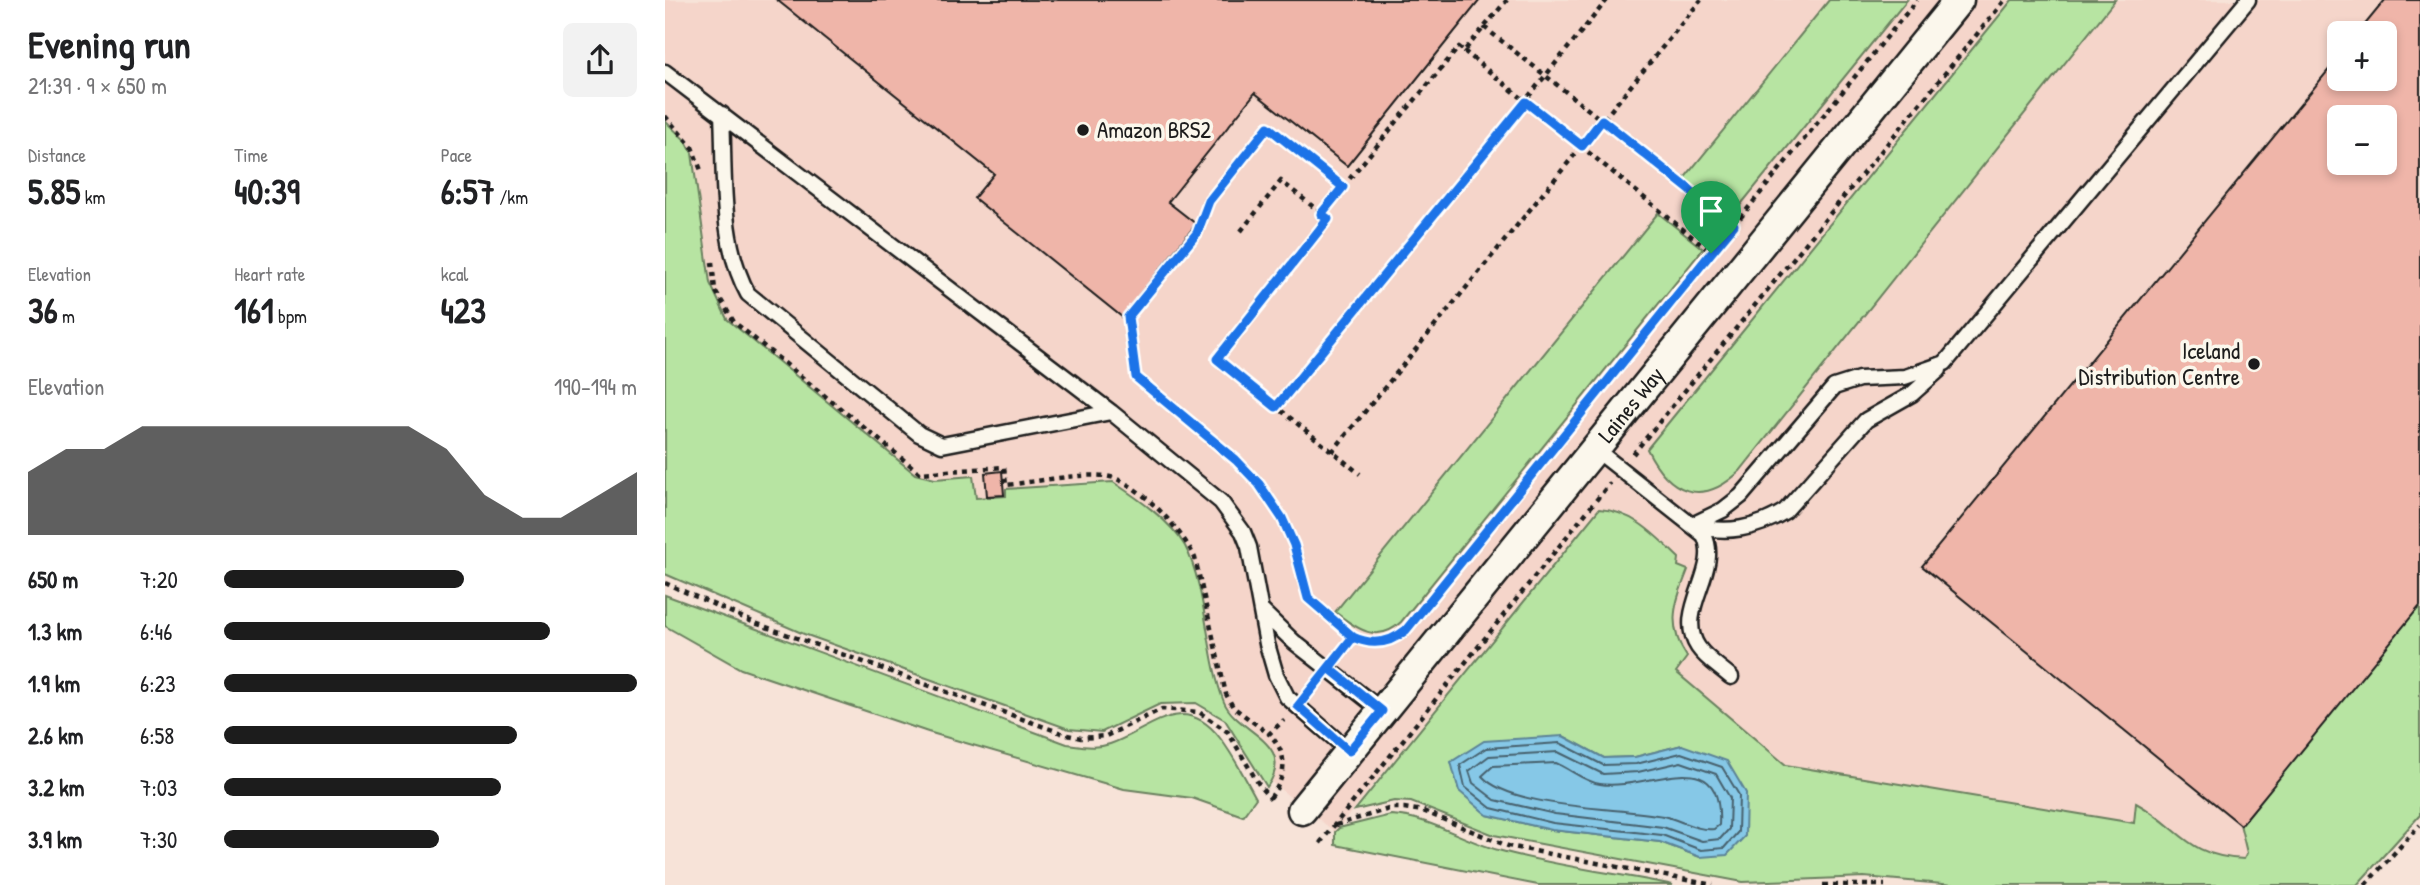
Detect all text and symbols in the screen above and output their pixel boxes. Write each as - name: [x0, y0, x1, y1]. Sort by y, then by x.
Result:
- text: Evening run: [28, 18, 191, 70]
- map controls: [2327, 21, 2397, 175]
- button: +: [2327, 21, 2397, 91]
- button: share: [563, 23, 637, 97]
- text: 21:39 · 9 × 650 m: [28, 70, 167, 101]
- button: −: [2327, 105, 2397, 175]
- place label: Amazon BRS2: [1097, 114, 1211, 145]
- marker: Amazon BRS2: [1075, 122, 1091, 138]
- text: Distance: [28, 142, 86, 168]
- text: Time: [234, 142, 268, 168]
- text: Pace: [441, 142, 472, 168]
- text: 5.85: [28, 168, 80, 215]
- text: 40:39: [234, 168, 300, 215]
- text: 6:57: [441, 168, 495, 215]
- pin: [1681, 181, 1741, 253]
- text: km: [80, 184, 105, 210]
- text: /km: [495, 184, 528, 210]
- icon: arrive: [1692, 192, 1730, 230]
- text: Elevation: [28, 261, 91, 287]
- text: Heart rate: [234, 261, 305, 287]
- text: kcal: [441, 261, 468, 287]
- text: 36: [28, 287, 58, 334]
- text: 161: [234, 287, 274, 334]
- text: 423: [441, 287, 486, 334]
- text: m: [58, 303, 75, 329]
- text: bpm: [274, 303, 307, 329]
- place label: Iceland Distribution Centre: [2078, 335, 2240, 392]
- marker: Iceland Distribution Centre: [2246, 356, 2262, 372]
- street label: Laines Way: [1590, 360, 1671, 449]
- text: Elevation: [28, 371, 104, 402]
- text: 190–194 m: [554, 371, 637, 402]
- text: 650 m: [28, 564, 78, 595]
- text: 7:20: [140, 564, 178, 595]
- text: 1.3 km: [28, 616, 82, 647]
- text: 6:46: [140, 616, 172, 647]
- text: 1.9 km: [28, 668, 80, 699]
- text: 6:23: [140, 668, 176, 699]
- text: 2.6 km: [28, 720, 83, 751]
- text: 6:58: [140, 720, 174, 751]
- text: 3.2 km: [28, 772, 84, 803]
- text: 7:03: [140, 772, 177, 803]
- text: 3.9 km: [28, 824, 82, 855]
- text: 7:30: [140, 824, 177, 855]

